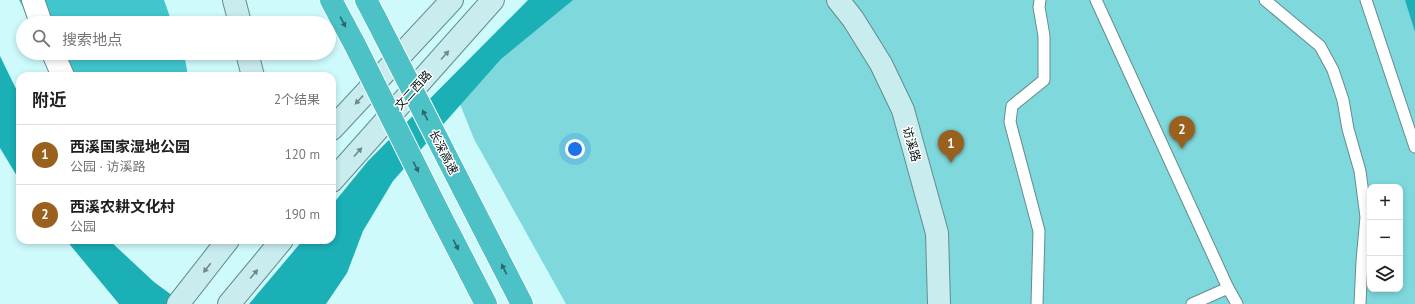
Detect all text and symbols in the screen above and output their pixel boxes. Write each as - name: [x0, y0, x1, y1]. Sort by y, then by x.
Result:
- search box: [16, 16, 336, 60]
- one-way arrow: [340, 17, 346, 28]
- icon: search: [30, 27, 52, 49]
- text: 搜索地点: [62, 30, 122, 49]
- one-way arrow: [440, 49, 449, 60]
- street label: 文二西路: [391, 67, 435, 113]
- text: 附近: [32, 89, 66, 111]
- text: 2个结果: [274, 91, 320, 108]
- one-way arrow: [354, 95, 364, 105]
- one-way arrow: [422, 109, 428, 121]
- pin: 2: [1169, 116, 1195, 149]
- street label: 访溪路: [900, 125, 924, 163]
- street label: 长深高速: [426, 127, 462, 177]
- pin: 1: [938, 130, 964, 163]
- text: 西溪国家湿地公园: [70, 137, 190, 156]
- your location: [565, 139, 585, 159]
- text: 1: [41, 146, 49, 163]
- text: 120 m: [285, 146, 320, 163]
- one-way arrow: [353, 147, 362, 156]
- text: 公园 · 访溪路: [70, 158, 145, 175]
- one-way arrow: [413, 162, 419, 173]
- map controls: [1367, 184, 1403, 292]
- button: +: [1367, 184, 1403, 220]
- text: 西溪农耕文化村: [70, 197, 175, 216]
- text: 2: [41, 206, 49, 223]
- text: 190 m: [285, 206, 320, 223]
- text: 公园: [70, 218, 96, 235]
- button: −: [1367, 220, 1403, 256]
- one-way arrow: [452, 240, 459, 251]
- button: layers: [1367, 256, 1403, 292]
- one-way arrow: [202, 262, 211, 273]
- one-way arrow: [501, 264, 508, 275]
- one-way arrow: [250, 269, 259, 279]

